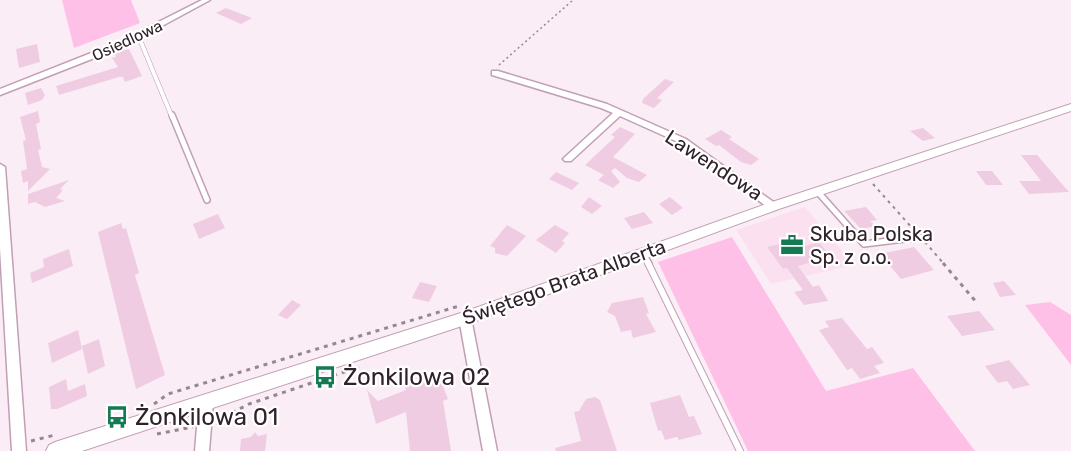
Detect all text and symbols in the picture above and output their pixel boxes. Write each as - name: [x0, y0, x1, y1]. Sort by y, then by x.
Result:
- street label: Osiedlowa: [89, 16, 165, 65]
- street label: Lawendowa: [661, 125, 767, 205]
- place label: Skuba Polska Sp. z o.o.: [810, 222, 933, 269]
- office icon: Skuba Polska Sp. z o.o.: [779, 232, 805, 258]
- street label: Świętego Brata Alberta: [459, 234, 669, 330]
- place label: Żonkilowa 02: [343, 363, 490, 391]
- bus stop icon: Żonkilowa 02: [312, 364, 338, 390]
- place label: Żonkilowa 01: [135, 403, 278, 431]
- bus stop icon: Żonkilowa 01: [104, 404, 130, 430]

